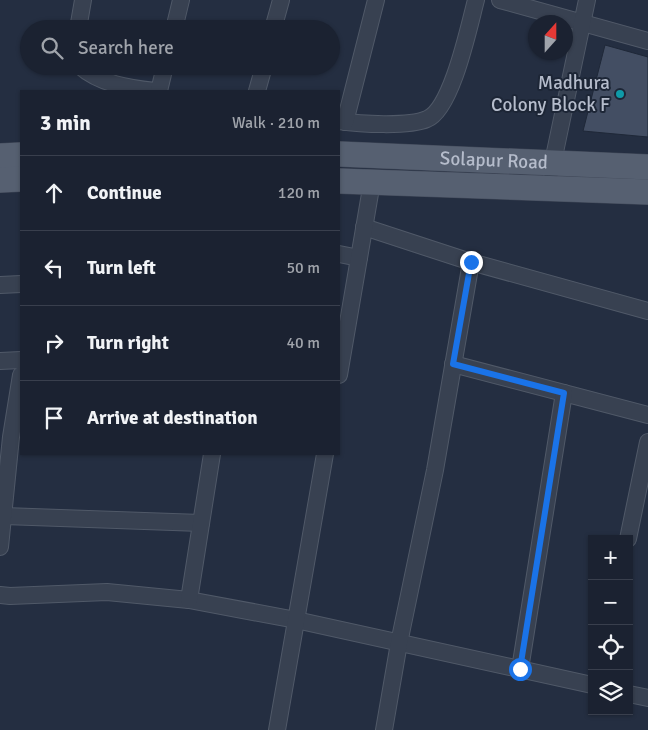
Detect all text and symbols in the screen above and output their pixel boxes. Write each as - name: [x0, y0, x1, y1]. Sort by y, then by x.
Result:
- north arrow: [528, 15, 573, 60]
- search box: [20, 20, 340, 75]
- icon: search: [38, 34, 66, 62]
- text: Search here: [78, 36, 174, 60]
- place label: Madhura Colony Block F: [491, 71, 610, 117]
- marker: Madhura Colony Block F: [614, 88, 626, 100]
- text: 3 min: [40, 110, 91, 136]
- text: Walk · 210 m: [232, 113, 320, 133]
- street label: Solapur Road: [439, 146, 548, 175]
- icon: ahead: [40, 179, 68, 207]
- text: Continue: [87, 181, 162, 205]
- text: 120 m: [278, 183, 320, 203]
- route end: [460, 251, 483, 274]
- icon: left: [40, 254, 68, 282]
- text: Turn left: [87, 256, 156, 280]
- text: 50 m: [286, 258, 320, 278]
- icon: right: [40, 329, 68, 357]
- text: Turn right: [87, 331, 169, 355]
- text: 40 m: [286, 333, 320, 353]
- icon: arrive: [40, 404, 68, 432]
- text: Arrive at destination: [87, 406, 258, 430]
- map controls: [588, 535, 633, 715]
- button: +: [588, 535, 633, 580]
- button: −: [588, 580, 633, 625]
- button: locate: [588, 625, 633, 670]
- route start: [509, 658, 532, 681]
- button: layers: [588, 670, 633, 715]

